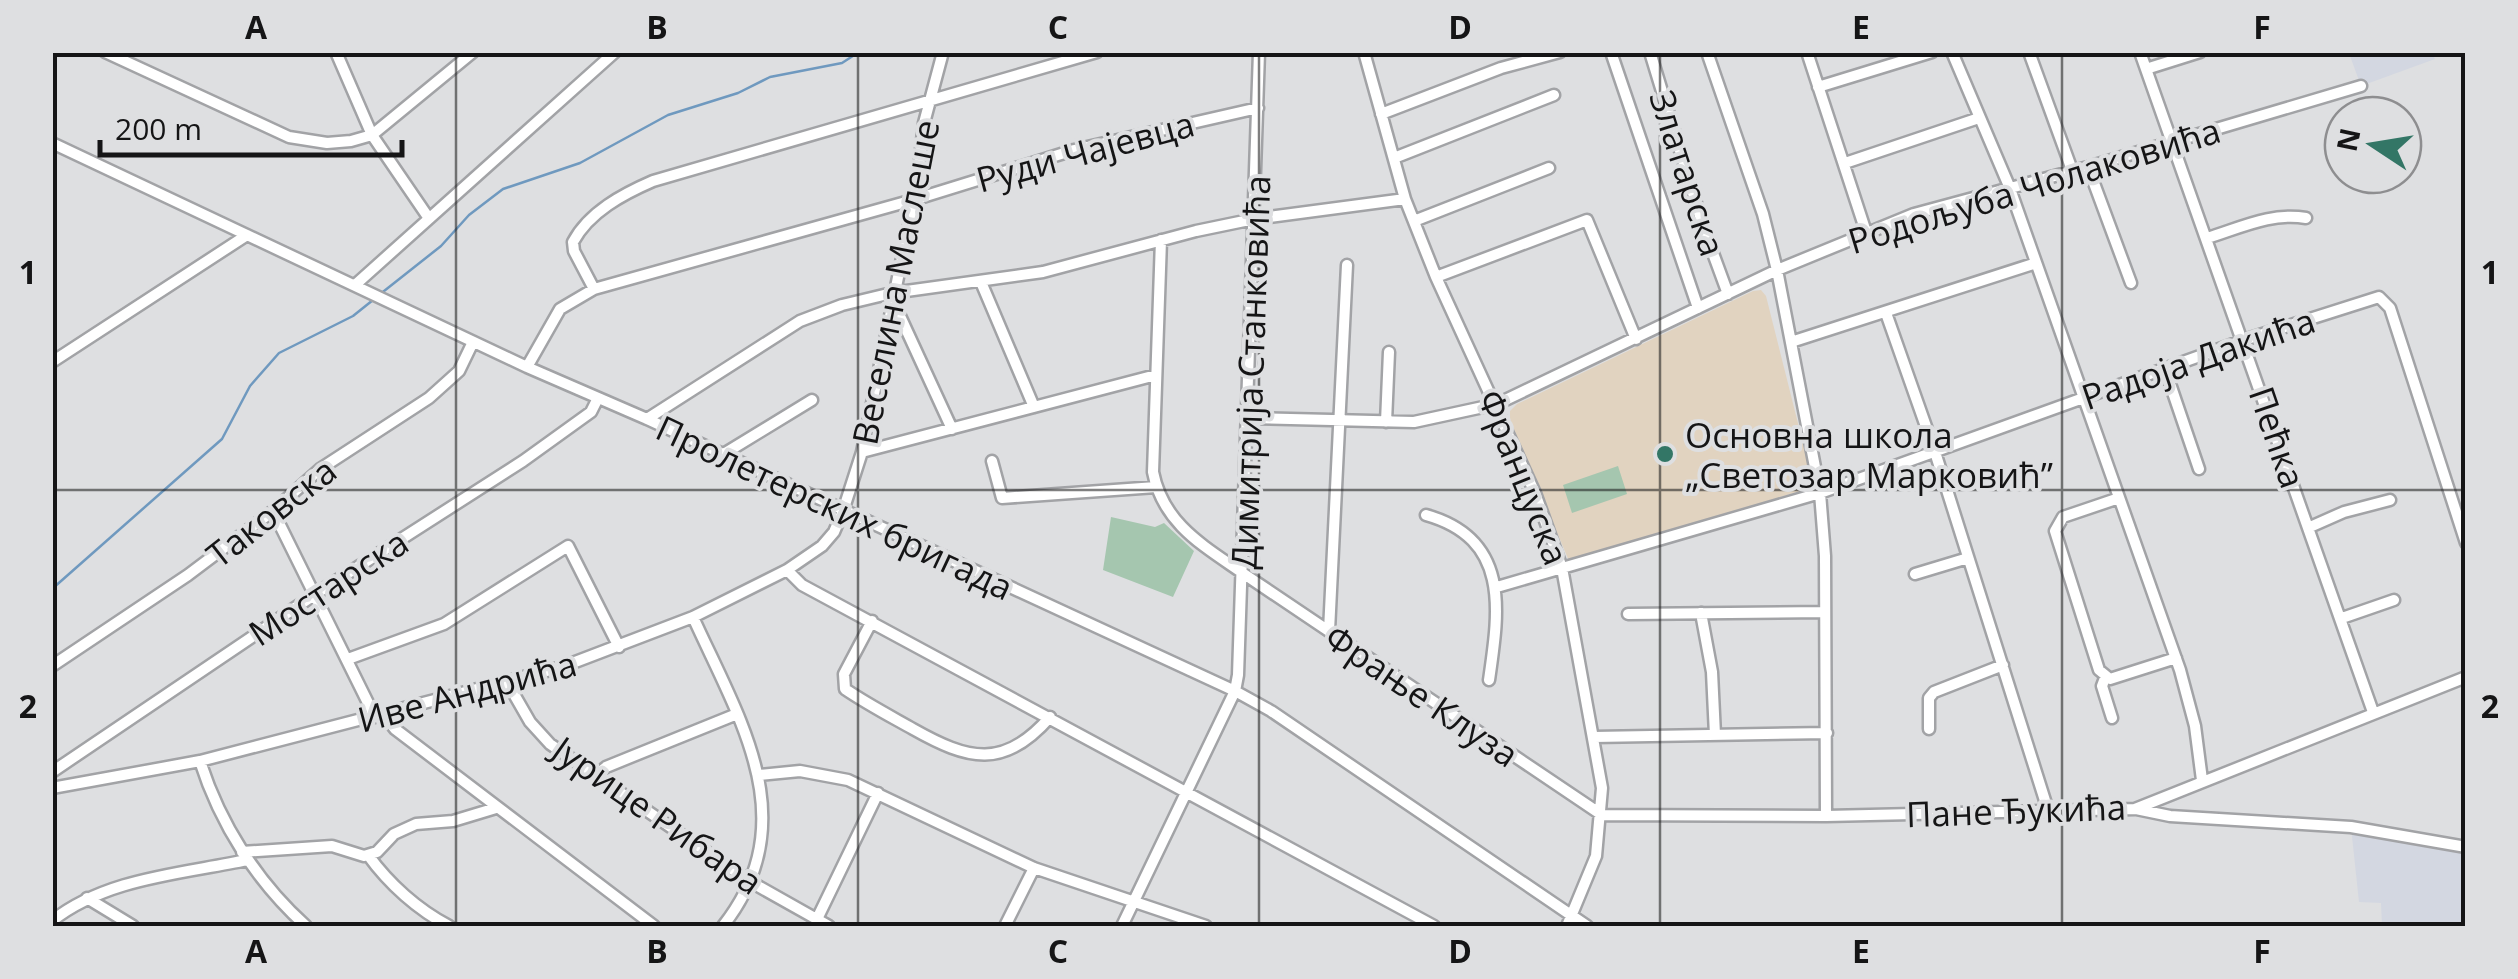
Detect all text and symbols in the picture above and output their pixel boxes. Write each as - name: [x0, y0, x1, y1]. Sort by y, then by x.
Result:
- text: A: [245, 5, 268, 48]
- text: B: [646, 5, 668, 48]
- text: C: [1048, 5, 1068, 48]
- text: D: [1448, 5, 1472, 48]
- text: E: [1852, 5, 1870, 48]
- text: F: [2253, 5, 2271, 48]
- street label: Златарска: [1639, 84, 1737, 262]
- scale bar: [100, 95, 402, 157]
- north arrow: [2323, 95, 2423, 195]
- street label: Руди Чајевца: [971, 99, 1199, 203]
- street label: Родољуба Чолаковића: [1842, 106, 2226, 264]
- text: 200 m: [115, 108, 202, 149]
- street label: Веселина Маслеше: [840, 116, 950, 448]
- text: N: [2327, 125, 2369, 155]
- street label: Димитрија Станковића: [1220, 174, 1280, 570]
- text: 1: [19, 250, 37, 293]
- text: 1: [2481, 250, 2499, 293]
- street label: Радоја Дакића: [2075, 296, 2321, 420]
- street label: Пећка: [2239, 380, 2317, 494]
- street label: Француска: [1468, 383, 1580, 571]
- street label: Пролетерских бригада: [649, 404, 1021, 610]
- place label: Основна школа „Светозар Марковић”: [1685, 411, 2053, 498]
- marker: Основна школа „Светозар Марковић”: [1654, 443, 1676, 465]
- street label: Таковска: [197, 447, 345, 577]
- street label: Мостарска: [239, 518, 417, 656]
- street label: Фрање Клуза: [1316, 613, 1528, 777]
- street label: Иве Андрића: [353, 639, 581, 743]
- text: 2: [19, 684, 37, 727]
- text: 2: [2481, 684, 2499, 727]
- street label: Јурице Рибара: [541, 724, 772, 905]
- street label: Пане Ђукића: [1905, 783, 2127, 837]
- text: A: [245, 929, 268, 972]
- text: B: [646, 929, 668, 972]
- text: C: [1048, 929, 1068, 972]
- text: D: [1448, 929, 1472, 972]
- text: E: [1852, 929, 1870, 972]
- text: F: [2253, 929, 2271, 972]

